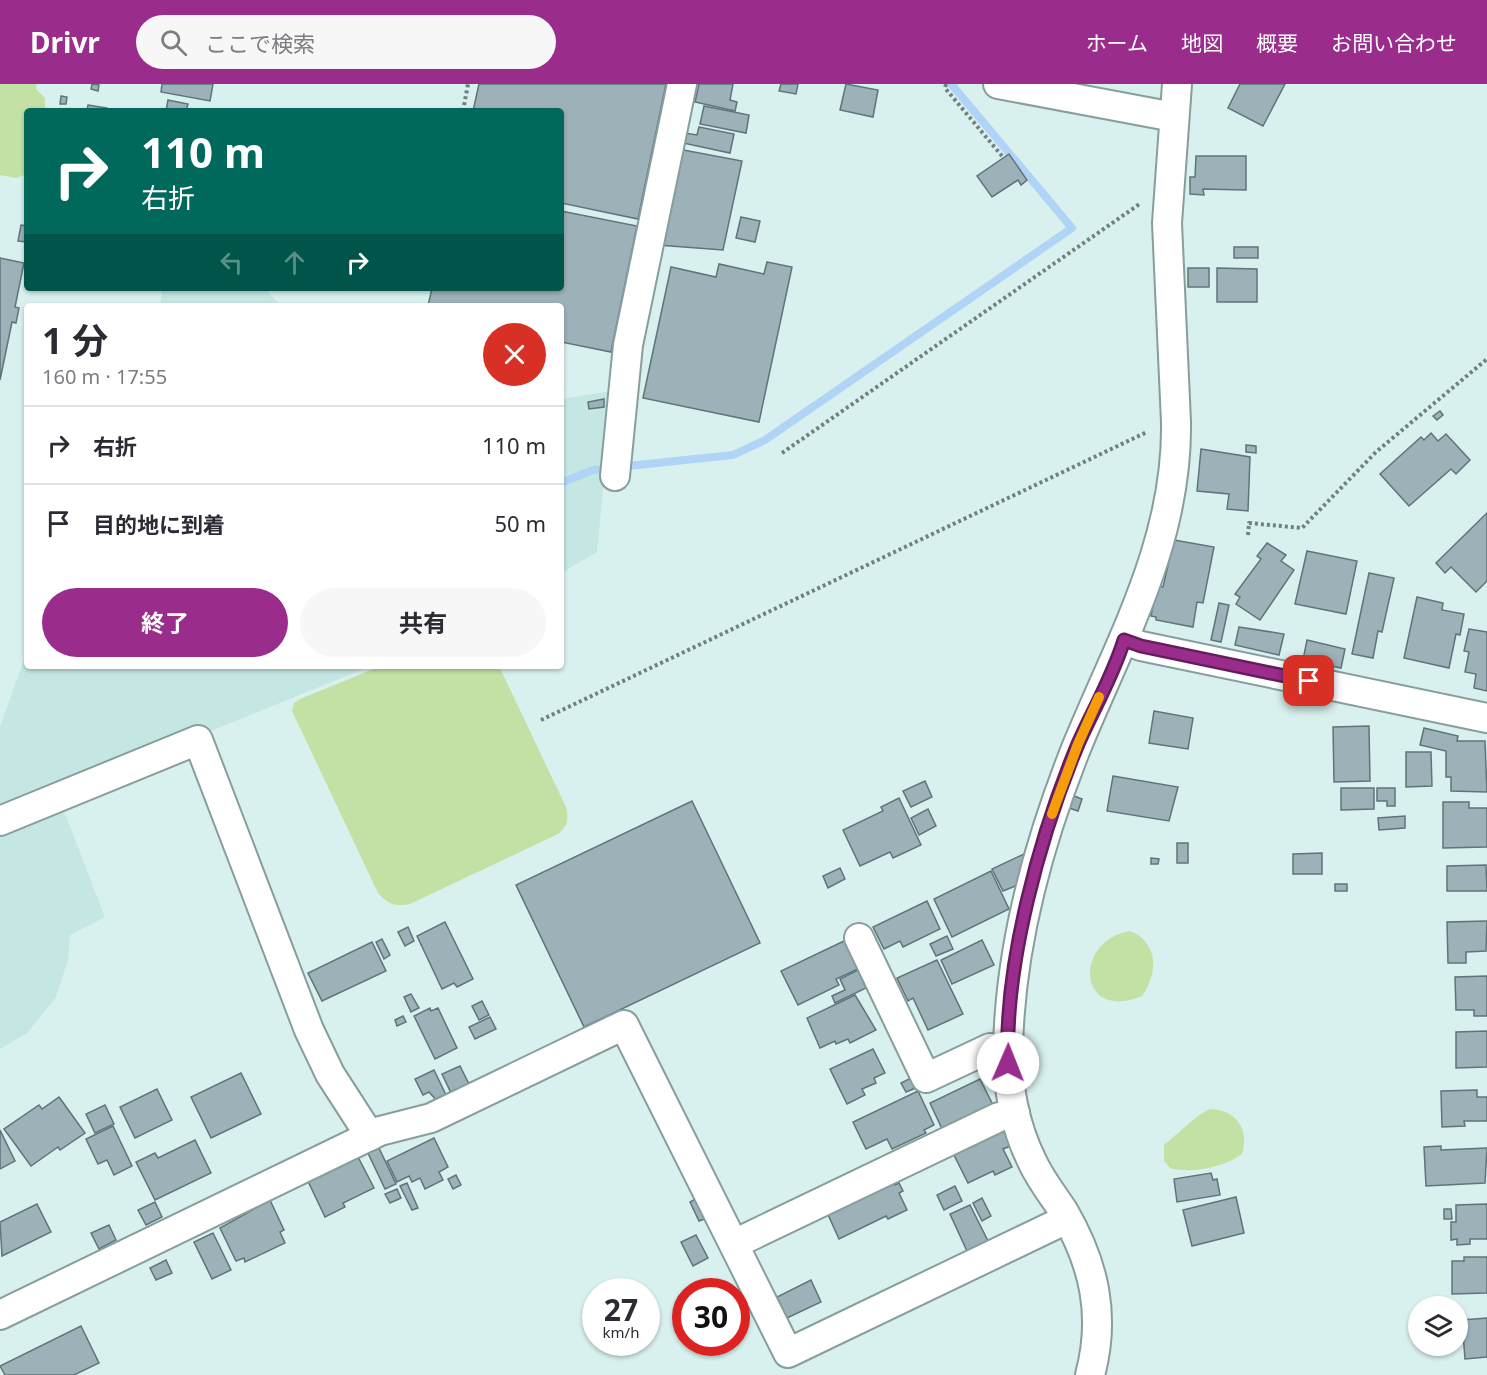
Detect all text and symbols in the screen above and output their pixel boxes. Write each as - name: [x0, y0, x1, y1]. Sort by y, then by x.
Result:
- search box: [136, 15, 556, 69]
- text: Drivr: [30, 23, 100, 61]
- icon: search: [157, 26, 190, 59]
- text: ここで検索: [205, 28, 315, 58]
- text: ホーム: [1086, 29, 1148, 57]
- text: 地図: [1181, 29, 1223, 57]
- text: 概要: [1256, 29, 1298, 57]
- text: お問い合わせ: [1331, 29, 1457, 57]
- text: 110 m: [141, 123, 265, 180]
- icon: right: [42, 132, 120, 210]
- text: 右折: [141, 179, 195, 216]
- icon: left: [215, 246, 248, 279]
- icon: ahead: [278, 246, 311, 279]
- icon: right: [341, 246, 374, 279]
- text: 1 分: [42, 316, 108, 365]
- button: close: [483, 323, 546, 386]
- text: 160 m · 17:55: [42, 363, 167, 390]
- icon: right: [42, 429, 75, 462]
- text: 110 m: [482, 430, 546, 460]
- text: 右折: [93, 431, 137, 461]
- icon: arrive: [42, 507, 75, 540]
- text: 50 m: [495, 508, 546, 538]
- text: 目的地に到着: [93, 509, 225, 539]
- button: 終了: [42, 588, 288, 657]
- button: 共有: [300, 588, 546, 657]
- pin: [1283, 655, 1334, 706]
- icon: arrive: [1292, 664, 1325, 697]
- position arrow: [976, 1031, 1040, 1095]
- speed limit sign: 30: [672, 1278, 750, 1356]
- text: 27: [604, 1289, 638, 1330]
- map controls: [1408, 1296, 1468, 1356]
- button: layers: [1408, 1296, 1468, 1356]
- text: km/h: [603, 1322, 639, 1342]

